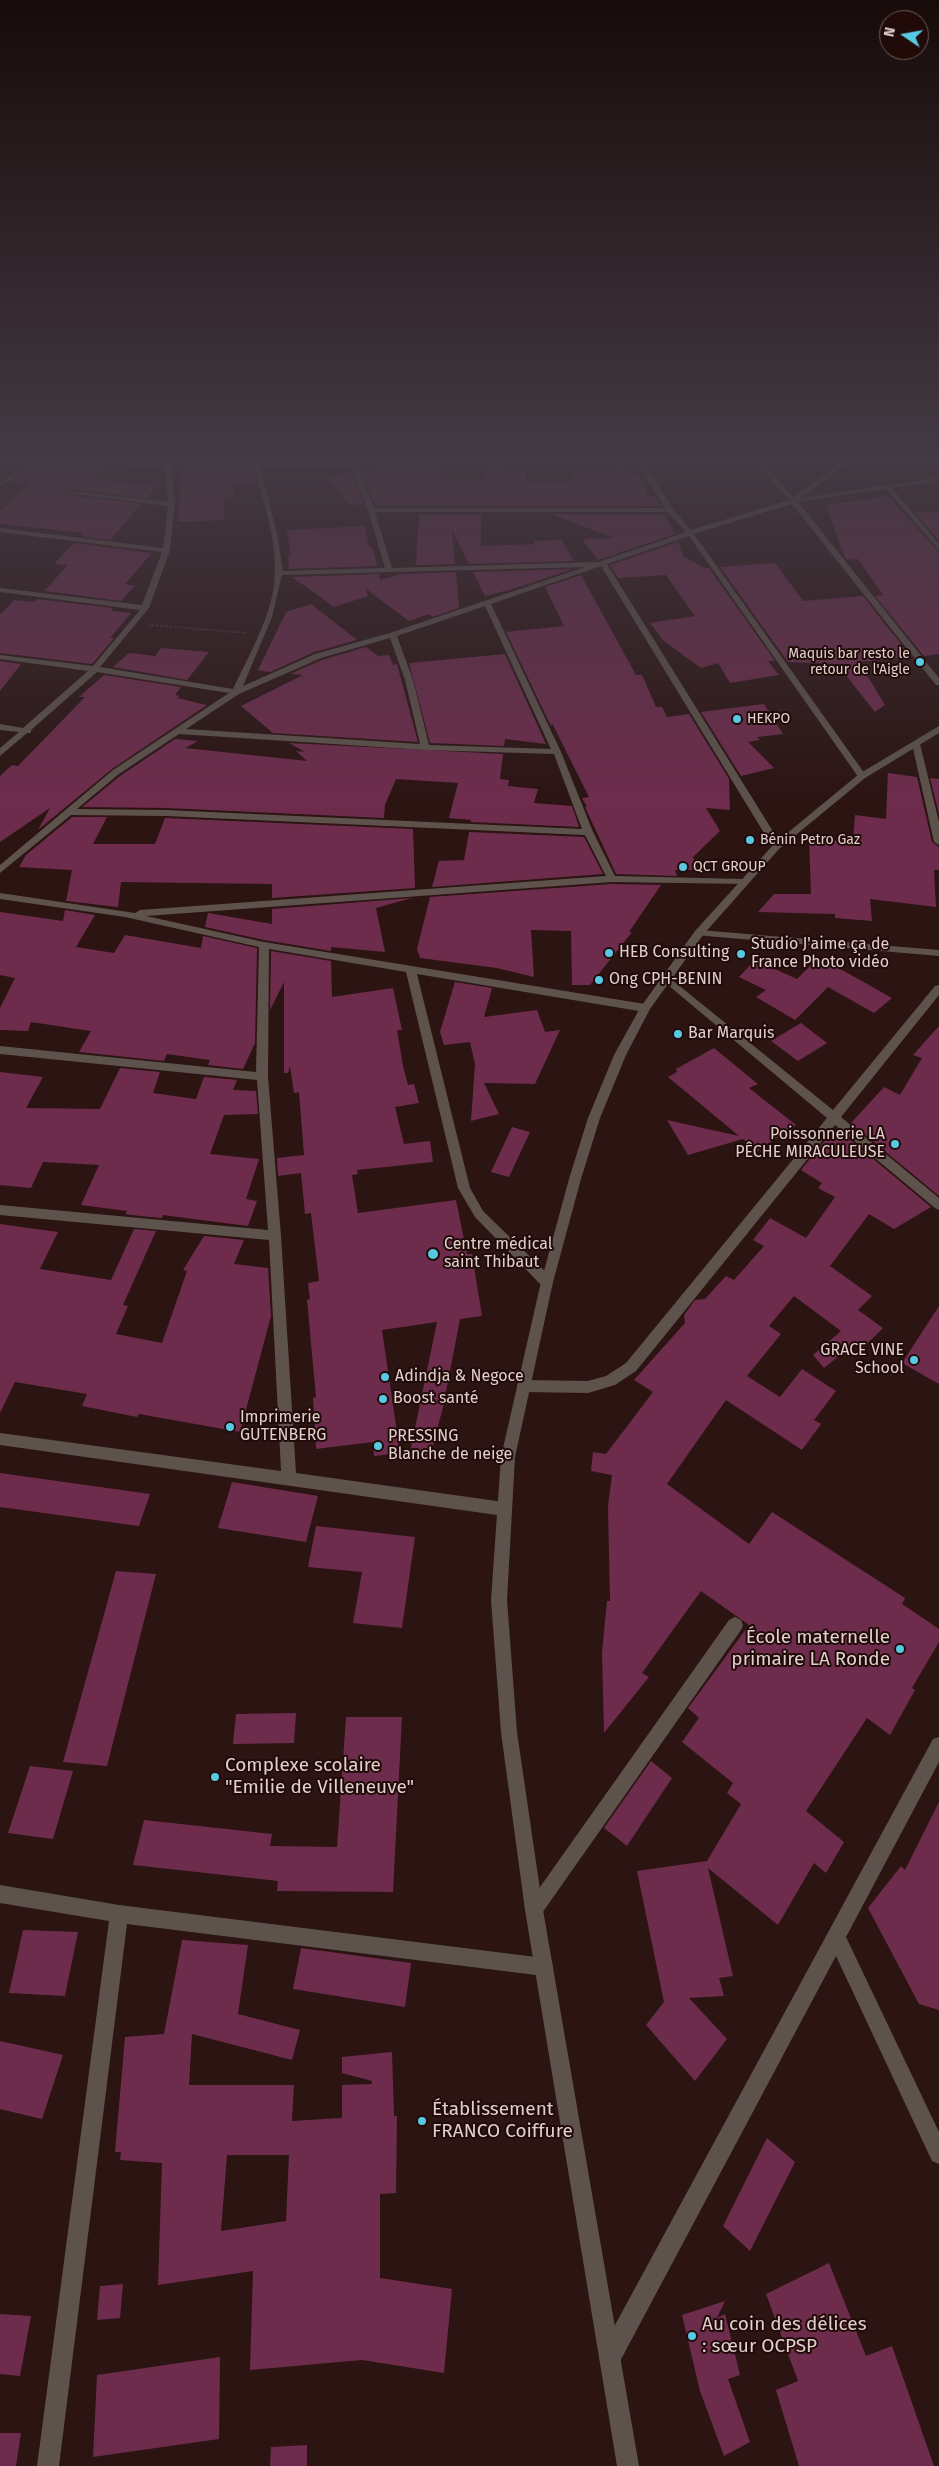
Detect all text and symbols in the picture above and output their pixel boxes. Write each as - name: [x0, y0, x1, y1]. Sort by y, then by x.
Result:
- north arrow: [879, 10, 929, 60]
- text: N: [881, 26, 899, 38]
- place label: Maquis bar resto le retour de l'Aigle: [788, 646, 910, 679]
- marker: Maquis bar resto le retour de l'Aigle: [914, 656, 926, 668]
- place label: HEKPO: [747, 711, 790, 727]
- marker: HEKPO: [731, 713, 743, 725]
- place label: Bénin Petro Gaz: [760, 832, 860, 848]
- marker: Bénin Petro Gaz: [744, 834, 756, 846]
- place label: QCT GROUP: [693, 859, 766, 875]
- marker: QCT GROUP: [677, 861, 689, 873]
- place label: Studio J'aime ça de France Photo vidéo: [751, 935, 889, 973]
- place label: HEB Consulting: [619, 943, 729, 963]
- marker: HEB Consulting: [603, 947, 615, 959]
- marker: Studio J'aime ça de France Photo vidéo: [735, 948, 747, 960]
- place label: Ong CPH-BENIN: [609, 970, 722, 990]
- marker: Ong CPH-BENIN: [593, 974, 605, 986]
- place label: Bar Marquis: [688, 1024, 775, 1044]
- marker: Bar Marquis: [672, 1028, 684, 1040]
- place label: Poissonnerie LA PÊCHE MIRACULEUSE: [735, 1125, 885, 1163]
- marker: Poissonnerie LA PÊCHE MIRACULEUSE: [889, 1138, 901, 1150]
- place label: Centre médical saint Thibaut: [444, 1235, 552, 1273]
- marker: Centre médical saint Thibaut: [426, 1247, 440, 1261]
- place label: GRACE VINE School: [820, 1341, 904, 1379]
- marker: GRACE VINE School: [908, 1354, 920, 1366]
- place label: Adindja & Negoce: [395, 1367, 524, 1387]
- marker: Adindja & Negoce: [379, 1371, 391, 1383]
- place label: Boost santé: [393, 1389, 479, 1409]
- marker: Boost santé: [377, 1393, 389, 1405]
- place label: Imprimerie GUTENBERG: [240, 1408, 326, 1446]
- marker: Imprimerie GUTENBERG: [224, 1421, 236, 1433]
- place label: PRESSING Blanche de neige: [388, 1427, 512, 1465]
- marker: PRESSING Blanche de neige: [372, 1440, 384, 1452]
- place label: École maternelle primaire LA Ronde: [731, 1627, 890, 1671]
- marker: École maternelle primaire LA Ronde: [894, 1643, 906, 1655]
- place label: Complexe scolaire "Emilie de Villeneuve": [225, 1755, 414, 1799]
- marker: Complexe scolaire "Emilie de Villeneuve": [209, 1771, 221, 1783]
- place label: Établissement FRANCO Coiffure: [432, 2099, 573, 2143]
- marker: Établissement FRANCO Coiffure: [416, 2115, 428, 2127]
- place label: Au coin des délices : sœur OCPSP: [702, 2314, 867, 2358]
- marker: Au coin des délices : sœur OCPSP: [686, 2330, 698, 2342]

